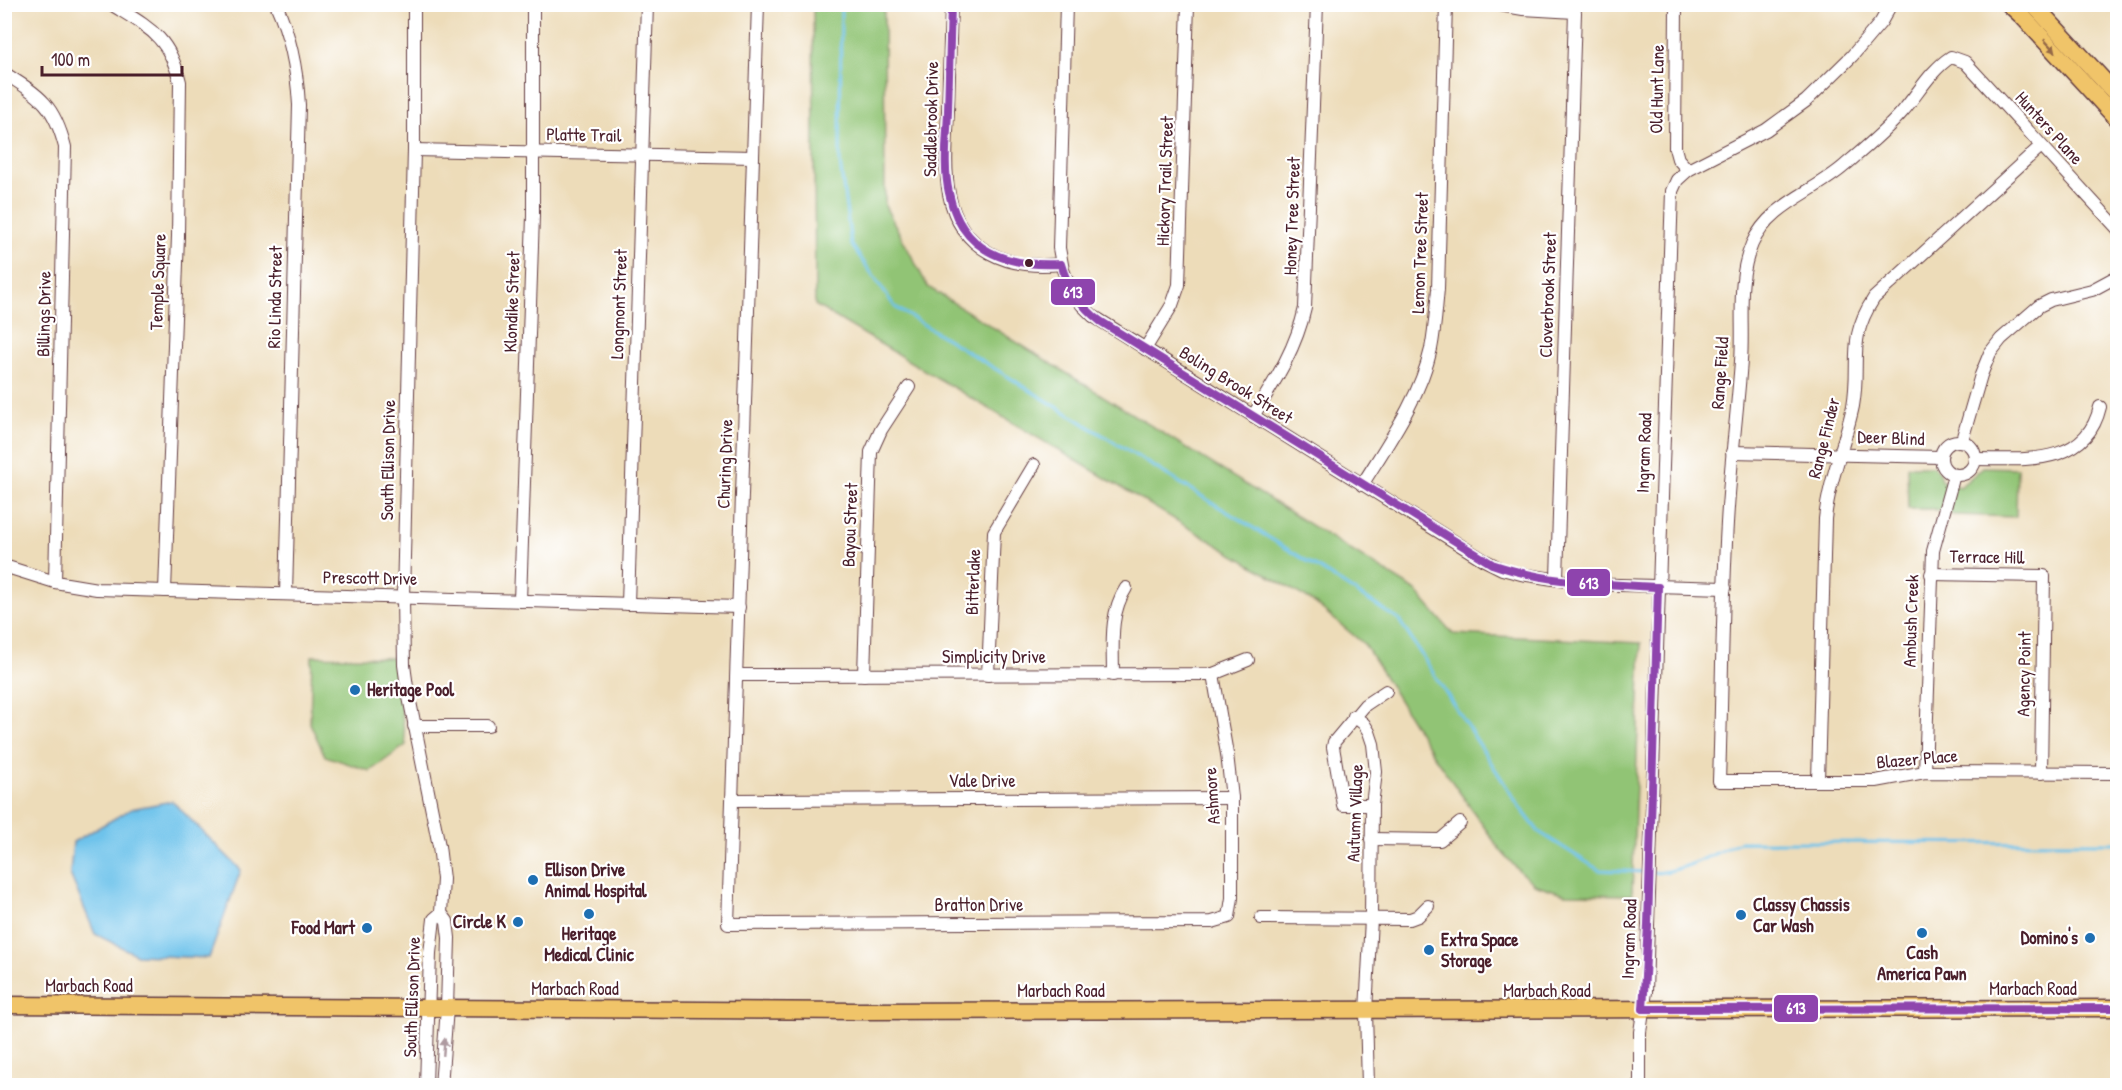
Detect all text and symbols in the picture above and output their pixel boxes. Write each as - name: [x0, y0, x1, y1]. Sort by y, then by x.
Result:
- scale bar: [42, 39, 182, 77]
- one-way arrow: [2043, 39, 2057, 54]
- street label: Old Hunt Lane: [1643, 44, 1670, 134]
- text: 100 m: [51, 47, 90, 72]
- street label: Saddlebrook Drive: [917, 61, 944, 177]
- street label: Hunters Plane: [2010, 86, 2089, 170]
- street label: Hickory Trail Street: [1150, 115, 1179, 246]
- street label: Platte Trail: [546, 121, 622, 148]
- street label: Honey Tree Street: [1277, 156, 1306, 276]
- street label: Lemon Tree Street: [1405, 191, 1434, 314]
- street label: Cloverbrook Street: [1533, 231, 1562, 358]
- street label: Temple Square: [143, 233, 172, 331]
- street label: Rio Linda Street: [261, 245, 288, 348]
- street label: Longmont Street: [604, 248, 633, 359]
- street label: Klondike Street: [497, 250, 526, 353]
- unlabelled marker: [1023, 257, 1035, 269]
- street label: Billings Drive: [30, 271, 57, 357]
- line badge: 613: [1050, 278, 1096, 306]
- text: 613: [1063, 281, 1083, 303]
- street label: Range Field: [1705, 336, 1734, 410]
- street label: Boling Brook Street: [1175, 340, 1299, 430]
- street label: Range Finder: [1801, 395, 1846, 481]
- street label: South Ellison Drive: [374, 399, 401, 521]
- street label: Ingram Road: [1630, 412, 1657, 494]
- street label: Churing Drive: [710, 419, 739, 509]
- street label: Deer Blind: [1857, 424, 1925, 451]
- street label: Bayou Street: [836, 482, 863, 568]
- street label: Terrace Hill: [1949, 543, 2025, 570]
- street label: Bitterlake: [959, 549, 986, 615]
- street label: Prescott Drive: [323, 564, 417, 591]
- line badge: 613: [1566, 568, 1611, 597]
- text: 613: [1579, 572, 1599, 594]
- street label: Ambush Creek: [1896, 574, 1925, 668]
- street label: Agency Point: [2010, 630, 2037, 717]
- street label: Simplicity Drive: [942, 644, 1046, 669]
- place label: Heritage Pool: [367, 677, 455, 703]
- marker: Heritage Pool: [348, 683, 362, 697]
- street label: Blazer Place: [1875, 742, 1959, 775]
- street label: Autumn Village: [1340, 764, 1369, 862]
- street label: Ashmore: [1197, 767, 1226, 825]
- street label: Vale Drive: [948, 768, 1016, 793]
- place label: Ellison Drive Animal Hospital: [545, 857, 648, 904]
- marker: Ellison Drive Animal Hospital: [526, 873, 540, 887]
- street label: Bratton Drive: [935, 892, 1023, 917]
- place label: Classy Chassis Car Wash: [1753, 892, 1850, 938]
- street label: Ingram Road: [1615, 898, 1642, 980]
- marker: Heritage Medical Clinic: [582, 907, 596, 921]
- marker: Classy Chassis Car Wash: [1734, 908, 1748, 922]
- place label: Circle K: [453, 909, 507, 934]
- place label: Food Mart: [291, 915, 356, 940]
- marker: Circle K: [511, 915, 525, 929]
- marker: Food Mart: [360, 921, 374, 935]
- place label: Heritage Medical Clinic: [544, 921, 635, 967]
- place label: Domino's: [2021, 925, 2078, 950]
- marker: Cash America Pawn: [1915, 926, 1929, 940]
- place label: Extra Space Storage: [1441, 927, 1519, 974]
- marker: Domino's: [2083, 931, 2097, 945]
- street label: South Ellison Drive: [397, 936, 426, 1058]
- place label: Cash America Pawn: [1877, 940, 1967, 986]
- marker: Extra Space Storage: [1422, 943, 1436, 957]
- street label: Marbach Road: [45, 973, 133, 998]
- street label: Marbach Road: [531, 976, 619, 1001]
- street label: Marbach Road: [1989, 976, 2077, 1001]
- street label: Marbach Road: [1017, 978, 1105, 1003]
- street label: Marbach Road: [1503, 978, 1591, 1003]
- line badge: 613: [1773, 994, 1819, 1023]
- text: 613: [1786, 997, 1806, 1019]
- one-way arrow: [439, 1037, 449, 1056]

